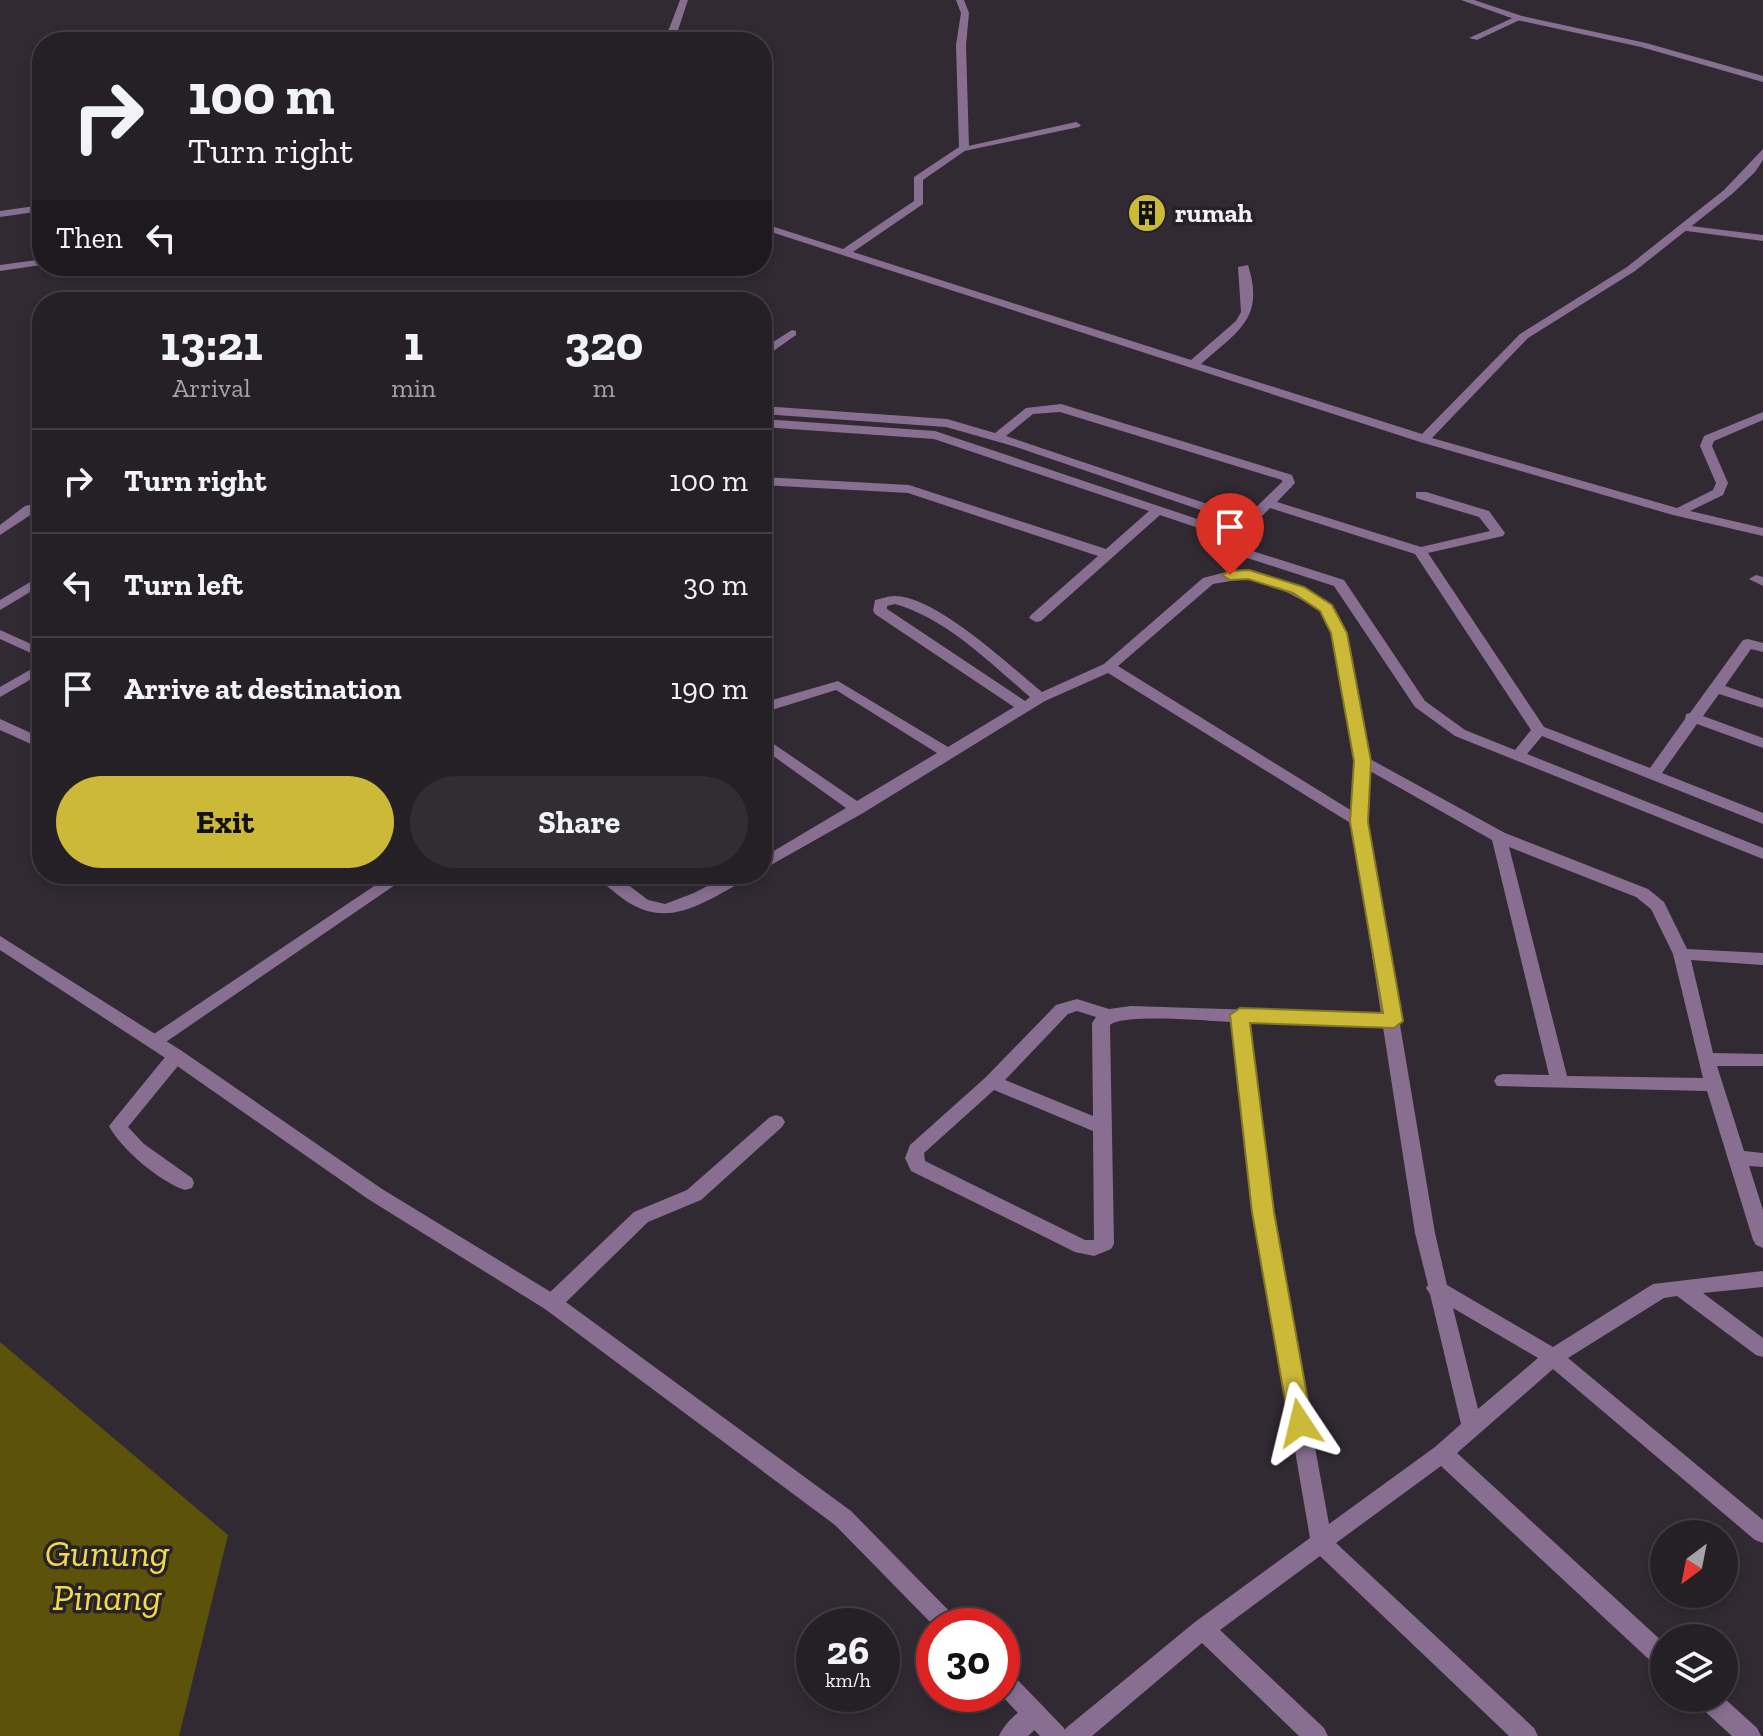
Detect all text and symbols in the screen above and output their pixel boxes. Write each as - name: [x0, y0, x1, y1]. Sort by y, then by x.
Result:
- text: 100 m: [188, 61, 335, 128]
- icon: right: [56, 64, 160, 168]
- text: Turn right: [188, 129, 353, 172]
- building icon: rumah: [1126, 192, 1168, 234]
- place label: rumah: [1175, 197, 1253, 229]
- icon: left: [139, 216, 183, 260]
- text: Then: [56, 220, 123, 256]
- text: 13:21: [161, 315, 263, 372]
- text: 1: [404, 315, 423, 372]
- text: 320: [564, 315, 643, 372]
- text: Arrival: [172, 372, 251, 404]
- text: min: [391, 372, 436, 404]
- text: m: [593, 372, 615, 404]
- icon: right: [56, 459, 100, 503]
- text: Turn right: [124, 463, 266, 499]
- text: 100 m: [669, 463, 748, 499]
- pin: [1196, 493, 1264, 575]
- icon: arrive: [1208, 505, 1252, 549]
- icon: left: [56, 563, 100, 607]
- text: Turn left: [124, 567, 243, 603]
- text: 30 m: [683, 567, 748, 603]
- icon: arrive: [56, 667, 100, 711]
- text: Arrive at destination: [124, 671, 401, 707]
- text: 190 m: [671, 671, 748, 707]
- button: Exit: [56, 776, 394, 868]
- button: Share: [410, 776, 748, 868]
- position arrow: [1258, 1381, 1342, 1465]
- north arrow: [1650, 1520, 1738, 1608]
- map controls: [1650, 1520, 1738, 1712]
- park label: Gunung Pinang: [45, 1530, 170, 1620]
- speed limit sign: 30: [916, 1608, 1020, 1712]
- button: layers: [1650, 1624, 1738, 1712]
- text: 26: [827, 1626, 869, 1674]
- text: km/h: [825, 1668, 871, 1692]

